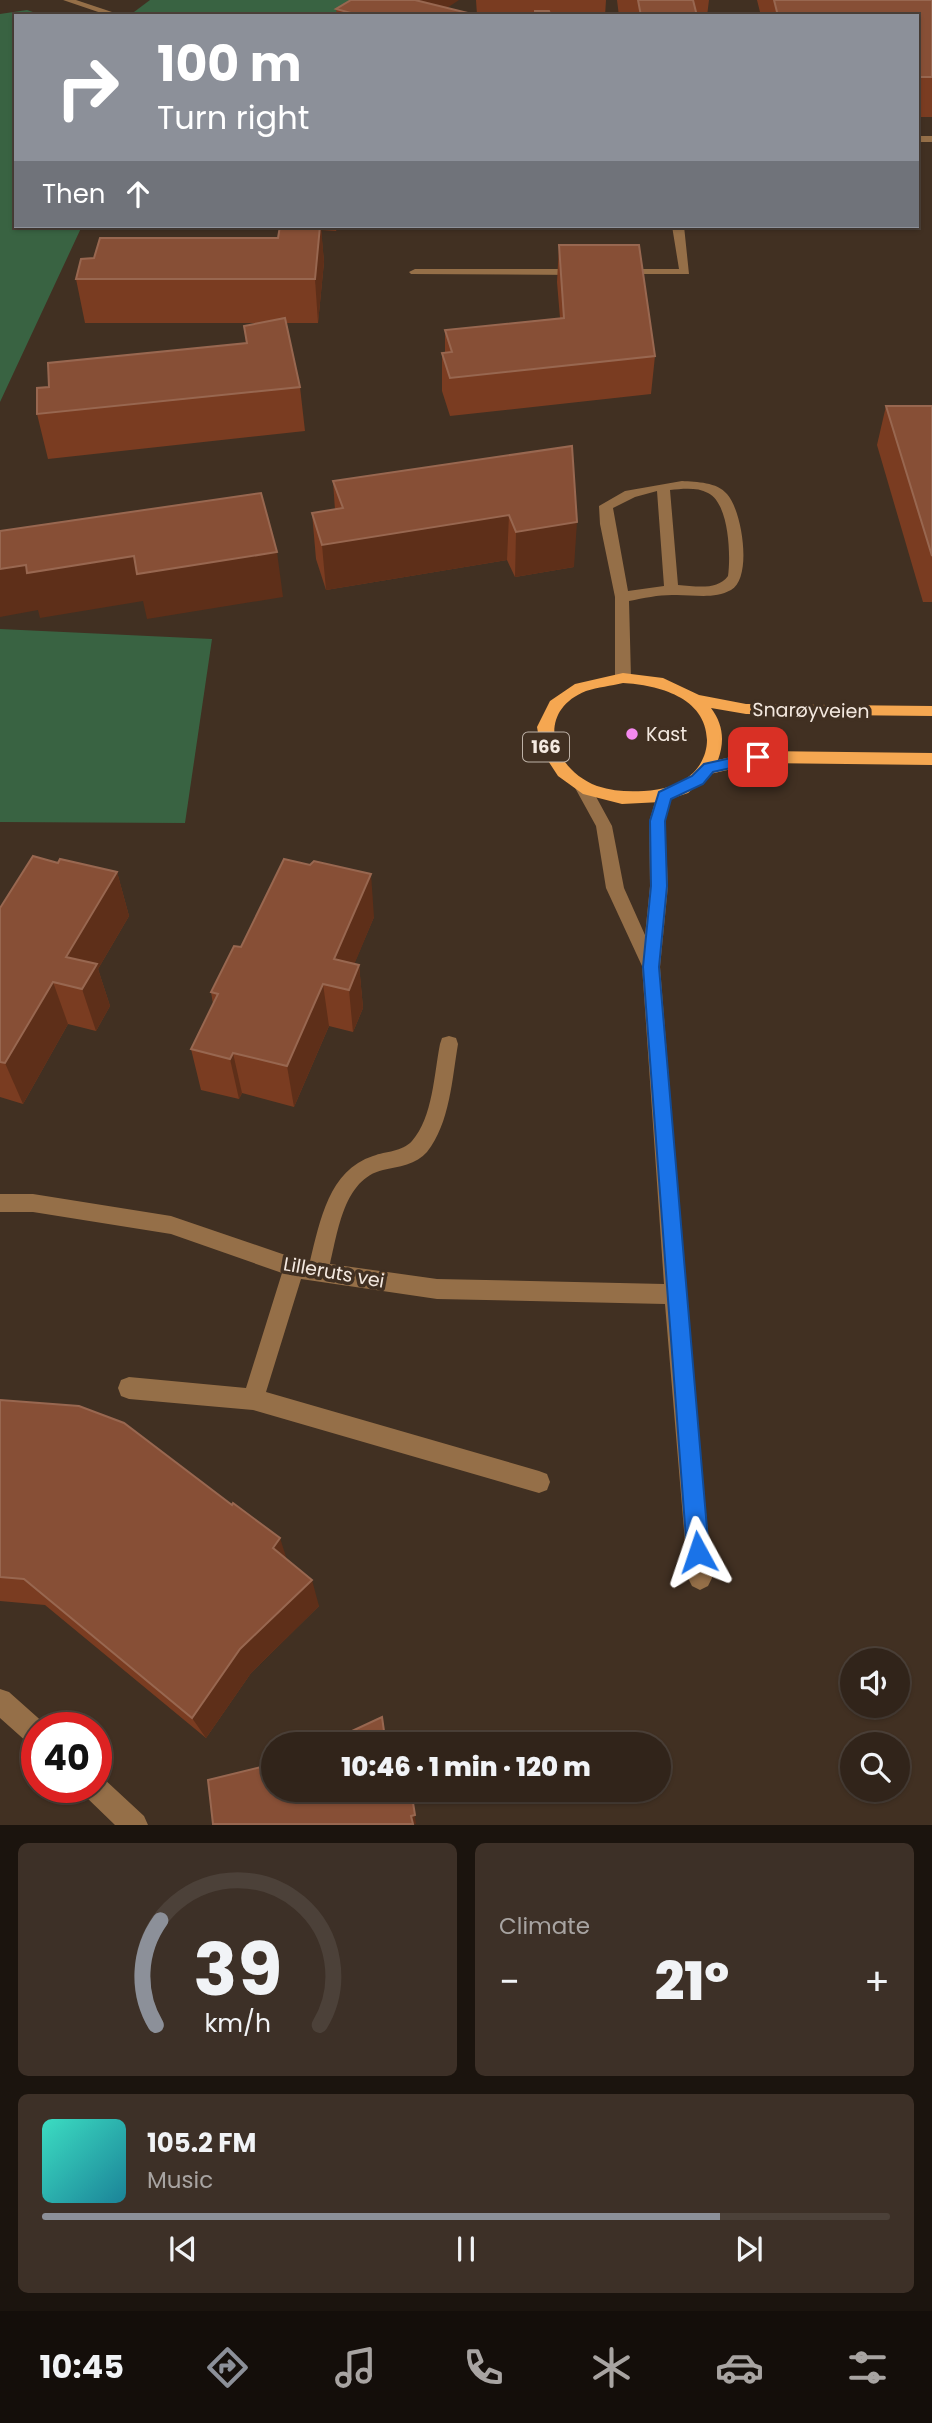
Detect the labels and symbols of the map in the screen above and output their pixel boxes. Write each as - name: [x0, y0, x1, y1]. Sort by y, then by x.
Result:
- street label: Snarøyveien: [752, 696, 870, 725]
- place label: Kast: [646, 721, 687, 748]
- marker: Kast: [624, 726, 640, 742]
- pin: [728, 727, 788, 787]
- road number: 166: [523, 732, 569, 762]
- street label: Lilleruts vei: [281, 1250, 387, 1295]
- position arrow: [661, 1515, 735, 1589]
- speed limit sign: 40: [21, 1712, 112, 1803]

